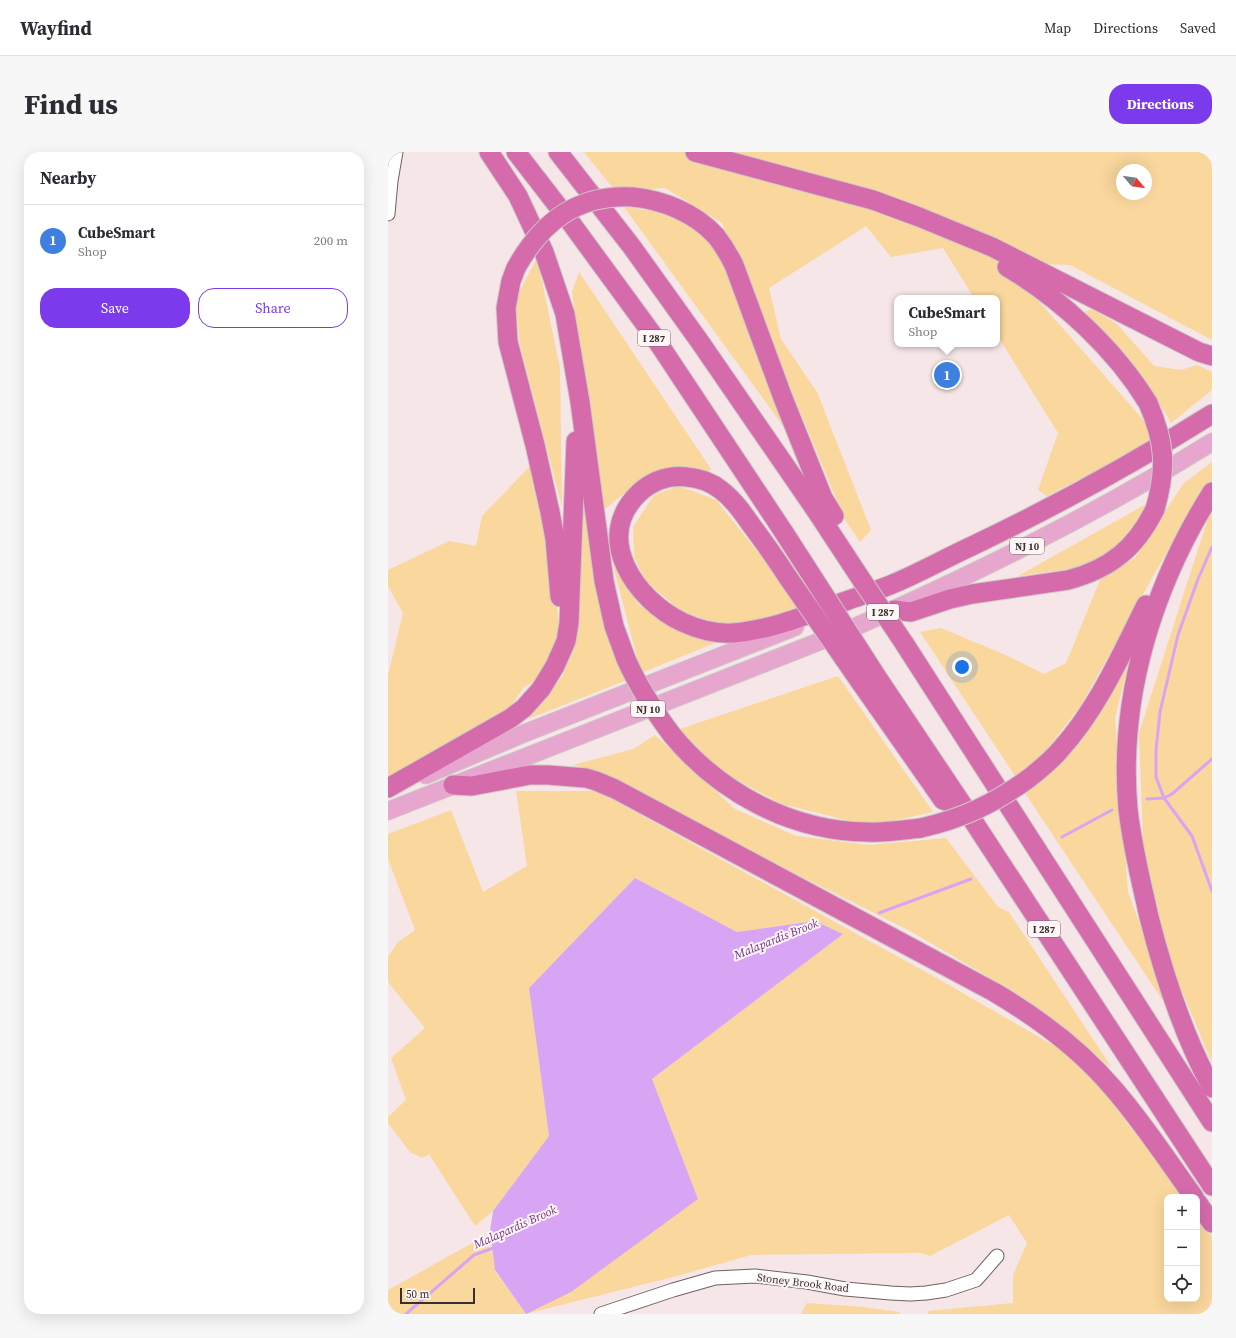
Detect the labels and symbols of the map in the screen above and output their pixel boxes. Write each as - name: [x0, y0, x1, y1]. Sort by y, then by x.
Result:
- north arrow: [1116, 164, 1152, 200]
- road number: I 287: [638, 330, 670, 346]
- pin: 1: [934, 360, 960, 390]
- road number: NJ 10: [1010, 538, 1044, 554]
- road number: I 287: [867, 604, 899, 620]
- your location: [952, 657, 972, 677]
- road number: NJ 10: [631, 701, 665, 717]
- water label: Malapardis Brook: [731, 915, 821, 964]
- road number: I 287: [1028, 921, 1060, 937]
- water label: Malapardis Brook: [470, 1201, 559, 1253]
- street label: Stoney Brook Road: [756, 1270, 851, 1296]
- scale bar: [400, 1286, 475, 1305]

